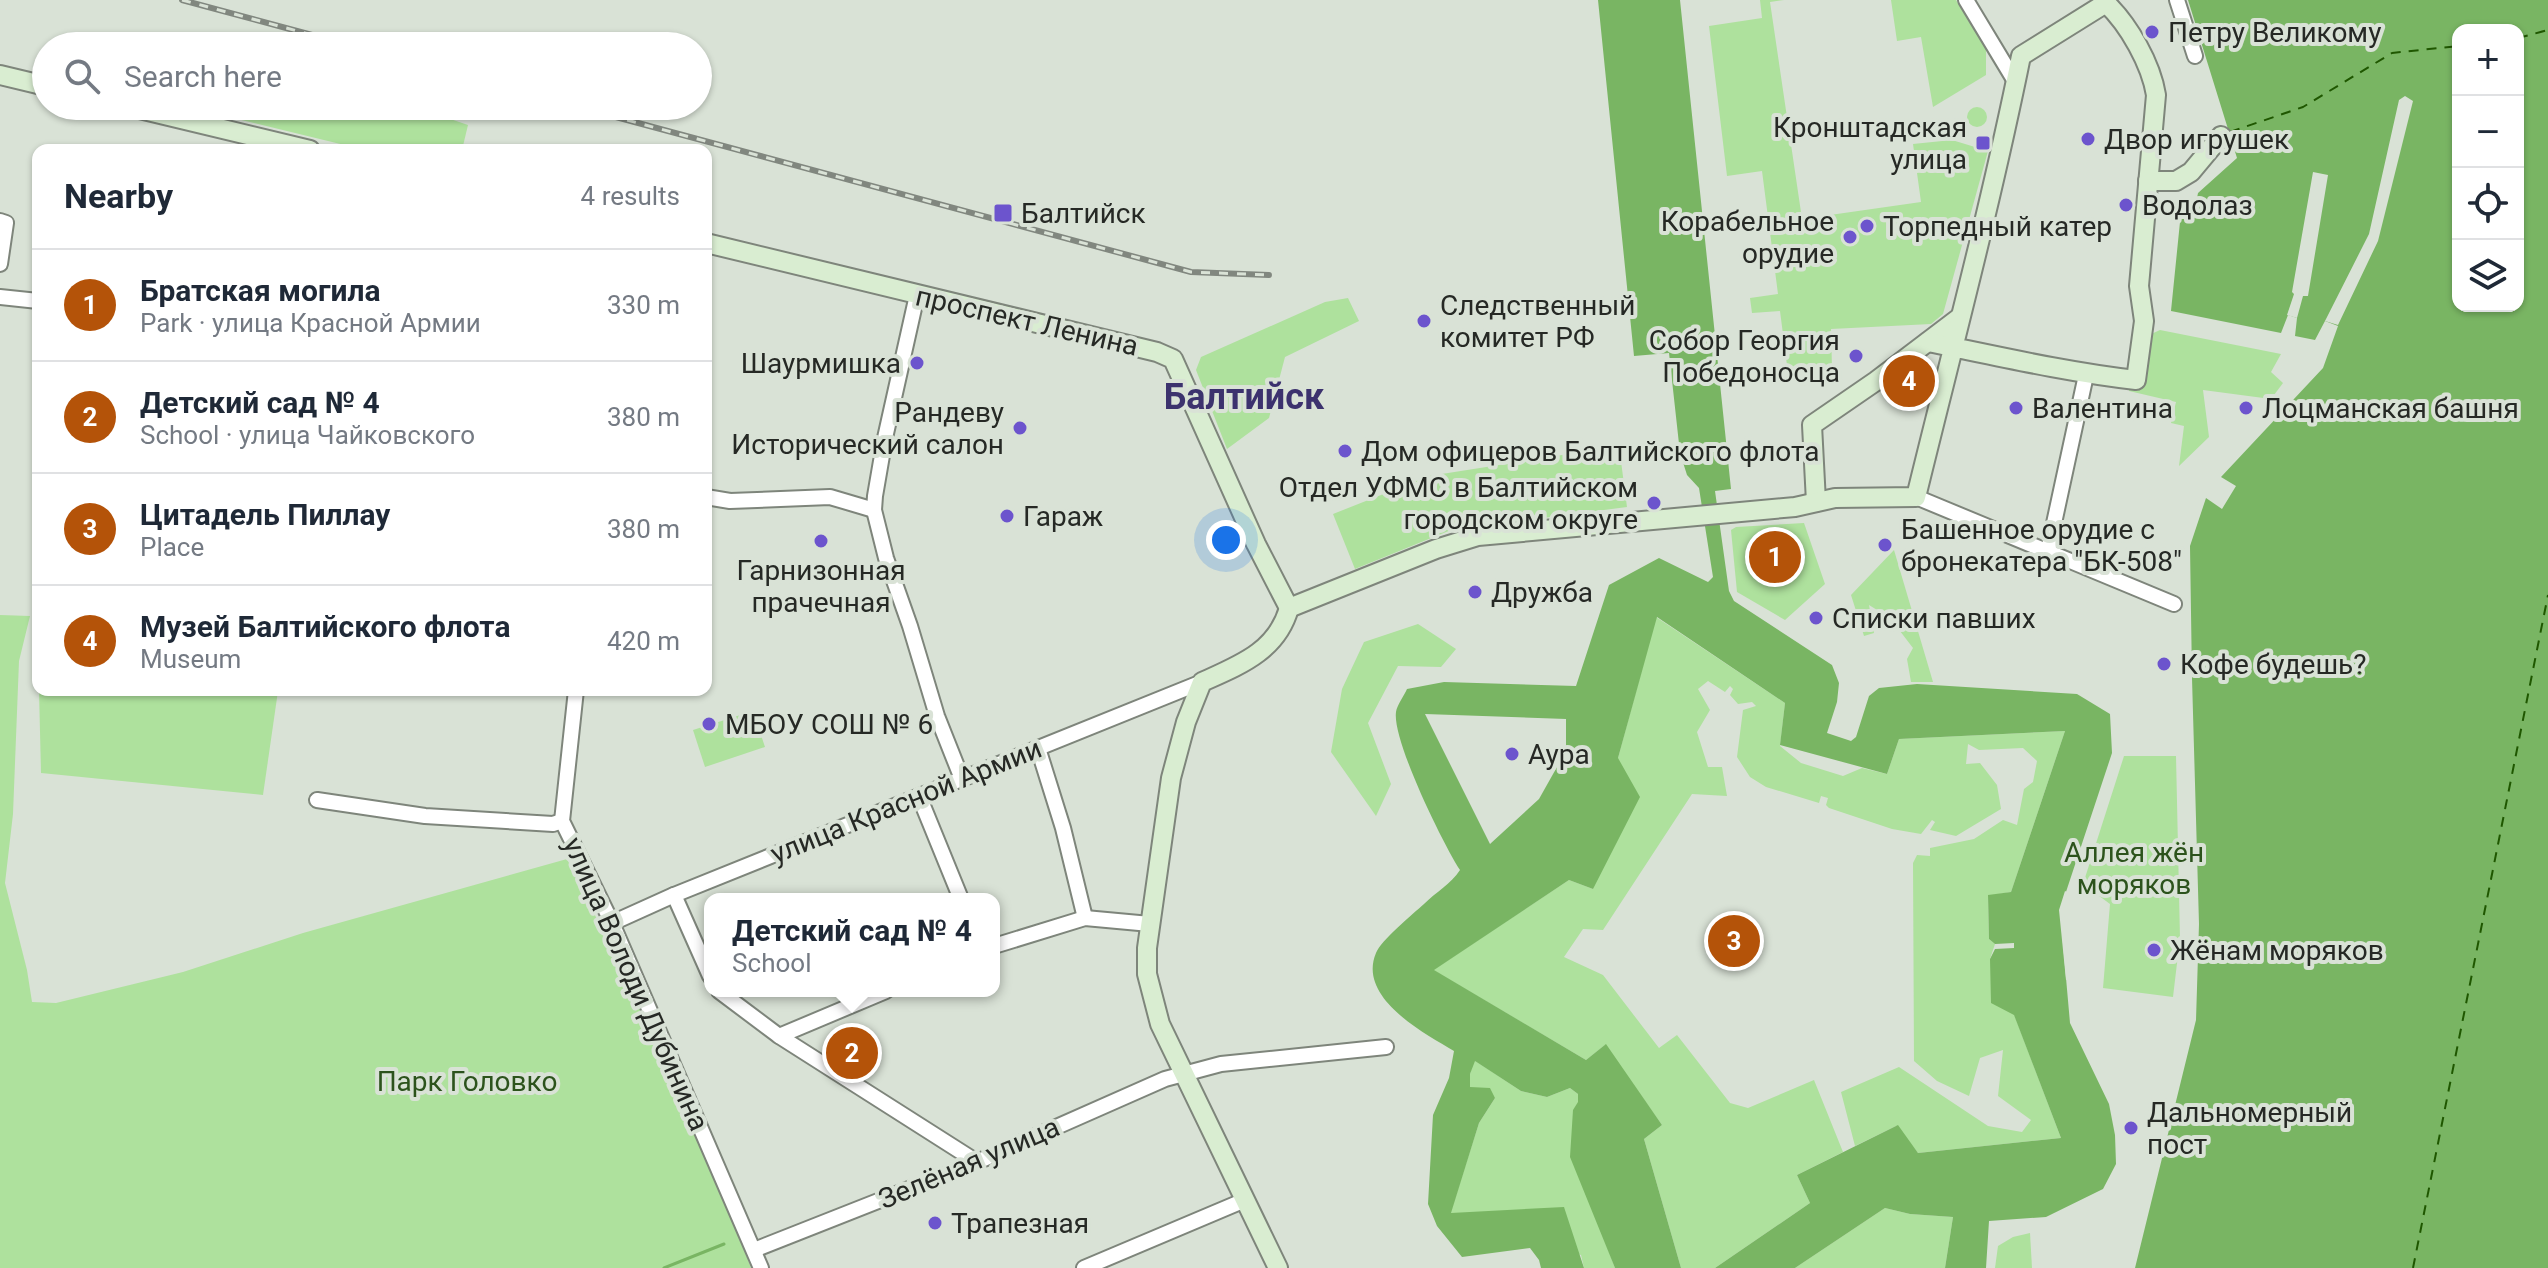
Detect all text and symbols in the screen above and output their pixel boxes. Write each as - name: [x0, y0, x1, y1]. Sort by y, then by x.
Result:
- place label: Петру Великому: [2168, 16, 2381, 49]
- marker: Петру Великому: [2143, 23, 2161, 41]
- map controls: [2452, 24, 2524, 312]
- button: +: [2452, 24, 2524, 96]
- search box: [32, 32, 712, 120]
- icon: search: [60, 54, 104, 98]
- text: Search here: [124, 59, 282, 94]
- button: −: [2452, 96, 2524, 168]
- place label: Кронштадская улица: [1773, 111, 1967, 176]
- place label: Двор игрушек: [2104, 123, 2289, 156]
- marker: Двор игрушек: [2079, 130, 2097, 148]
- marker: Кронштадская улица: [1974, 134, 1992, 152]
- button: locate: [2452, 168, 2524, 240]
- text: Nearby: [64, 176, 173, 216]
- text: 4 results: [581, 181, 680, 211]
- place label: Водолаз: [2142, 189, 2253, 222]
- marker: Водолаз: [2117, 196, 2135, 214]
- place label: Балтийск: [1021, 197, 1146, 230]
- marker: Балтийск: [992, 202, 1014, 224]
- place label: Корабельное орудие: [1661, 205, 1834, 270]
- place label: Торпедный катер: [1883, 210, 2112, 243]
- marker: Торпедный катер: [1858, 217, 1876, 235]
- marker: Корабельное орудие: [1841, 228, 1859, 246]
- button: layers: [2452, 240, 2524, 312]
- text: Братская могила: [140, 273, 381, 308]
- street label: проспект Ленина: [912, 279, 1142, 363]
- place label: Следственный комитет РФ: [1440, 289, 1635, 354]
- text: 1: [83, 290, 97, 320]
- text: 330 m: [607, 290, 680, 320]
- text: Park · улица Красной Армии: [140, 308, 481, 338]
- marker: Следственный комитет РФ: [1415, 312, 1433, 330]
- place label: Собор Георгия Победоносца: [1649, 324, 1840, 389]
- place label: Шаурмишка: [741, 347, 901, 380]
- marker: Собор Георгия Победоносца: [1847, 347, 1865, 365]
- pin: 4: [1883, 351, 1935, 411]
- marker: Шаурмишка: [908, 354, 926, 372]
- district label: Балтийск: [1164, 376, 1325, 418]
- text: Детский сад № 4: [140, 385, 380, 420]
- place label: Валентина: [2032, 392, 2173, 425]
- place label: Лоцманская башня: [2262, 392, 2519, 425]
- place label: Рандеву Исторический салон: [731, 396, 1004, 461]
- marker: Валентина: [2007, 399, 2025, 417]
- marker: Лоцманская башня: [2237, 399, 2255, 417]
- text: 2: [83, 402, 97, 432]
- text: 380 m: [607, 402, 680, 432]
- marker: Рандеву Исторический салон: [1011, 419, 1029, 437]
- text: School · улица Чайковского: [140, 420, 475, 450]
- place label: Дом офицеров Балтийского флота: [1361, 435, 1819, 468]
- marker: Дом офицеров Балтийского флота: [1336, 442, 1354, 460]
- place label: Отдел УФМС в Балтийском городском округе: [1279, 471, 1638, 536]
- marker: Отдел УФМС в Балтийском городском округе: [1645, 494, 1663, 512]
- text: Цитадель Пиллау: [140, 497, 390, 532]
- place label: Гараж: [1023, 500, 1104, 533]
- marker: Гараж: [998, 507, 1016, 525]
- place label: Башенное орудие с бронекатера "БК-508": [1901, 513, 2182, 578]
- text: 3: [83, 514, 97, 544]
- text: 380 m: [607, 514, 680, 544]
- your location: [1206, 520, 1246, 560]
- pin: 1: [1749, 527, 1801, 587]
- text: Place: [140, 532, 204, 562]
- marker: Гарнизонная прачечная: [812, 532, 830, 550]
- marker: Башенное орудие с бронекатера "БК-508": [1876, 536, 1894, 554]
- place label: Гарнизонная прачечная: [736, 554, 906, 619]
- place label: Дружба: [1491, 576, 1593, 609]
- marker: Дружба: [1466, 583, 1484, 601]
- place label: Списки павших: [1832, 602, 2036, 635]
- text: Музей Балтийского флота: [140, 609, 510, 644]
- marker: Списки павших: [1807, 609, 1825, 627]
- text: 4: [83, 626, 97, 656]
- text: 420 m: [607, 626, 680, 656]
- text: Museum: [140, 644, 241, 674]
- place label: Кофе будешь?: [2180, 648, 2367, 681]
- marker: Кофе будешь?: [2155, 655, 2173, 673]
- place label: МБОУ СОШ № 6: [725, 708, 933, 741]
- marker: МБОУ СОШ № 6: [700, 715, 718, 733]
- street label: улица Красной Армии: [766, 731, 1046, 871]
- place label: Аура: [1528, 738, 1590, 771]
- marker: Аура: [1503, 745, 1521, 763]
- street label: улица Володи Дубинина: [556, 832, 716, 1136]
- park label: Аллея жён моряков: [2064, 836, 2204, 901]
- popup: [704, 893, 1000, 997]
- pin: 3: [1708, 911, 1760, 971]
- text: Детский сад № 4: [732, 913, 972, 948]
- place label: Жёнам моряков: [2170, 934, 2384, 967]
- marker: Жёнам моряков: [2145, 941, 2163, 959]
- text: School: [732, 948, 811, 978]
- pin: 2: [826, 1023, 878, 1083]
- park label: Парк Головко: [377, 1065, 557, 1098]
- place label: Дальномерный пост: [2147, 1096, 2352, 1161]
- street label: Зелёная улица: [874, 1110, 1064, 1216]
- marker: Дальномерный пост: [2122, 1119, 2140, 1137]
- place label: Трапезная: [951, 1207, 1089, 1240]
- marker: Трапезная: [926, 1214, 944, 1232]

